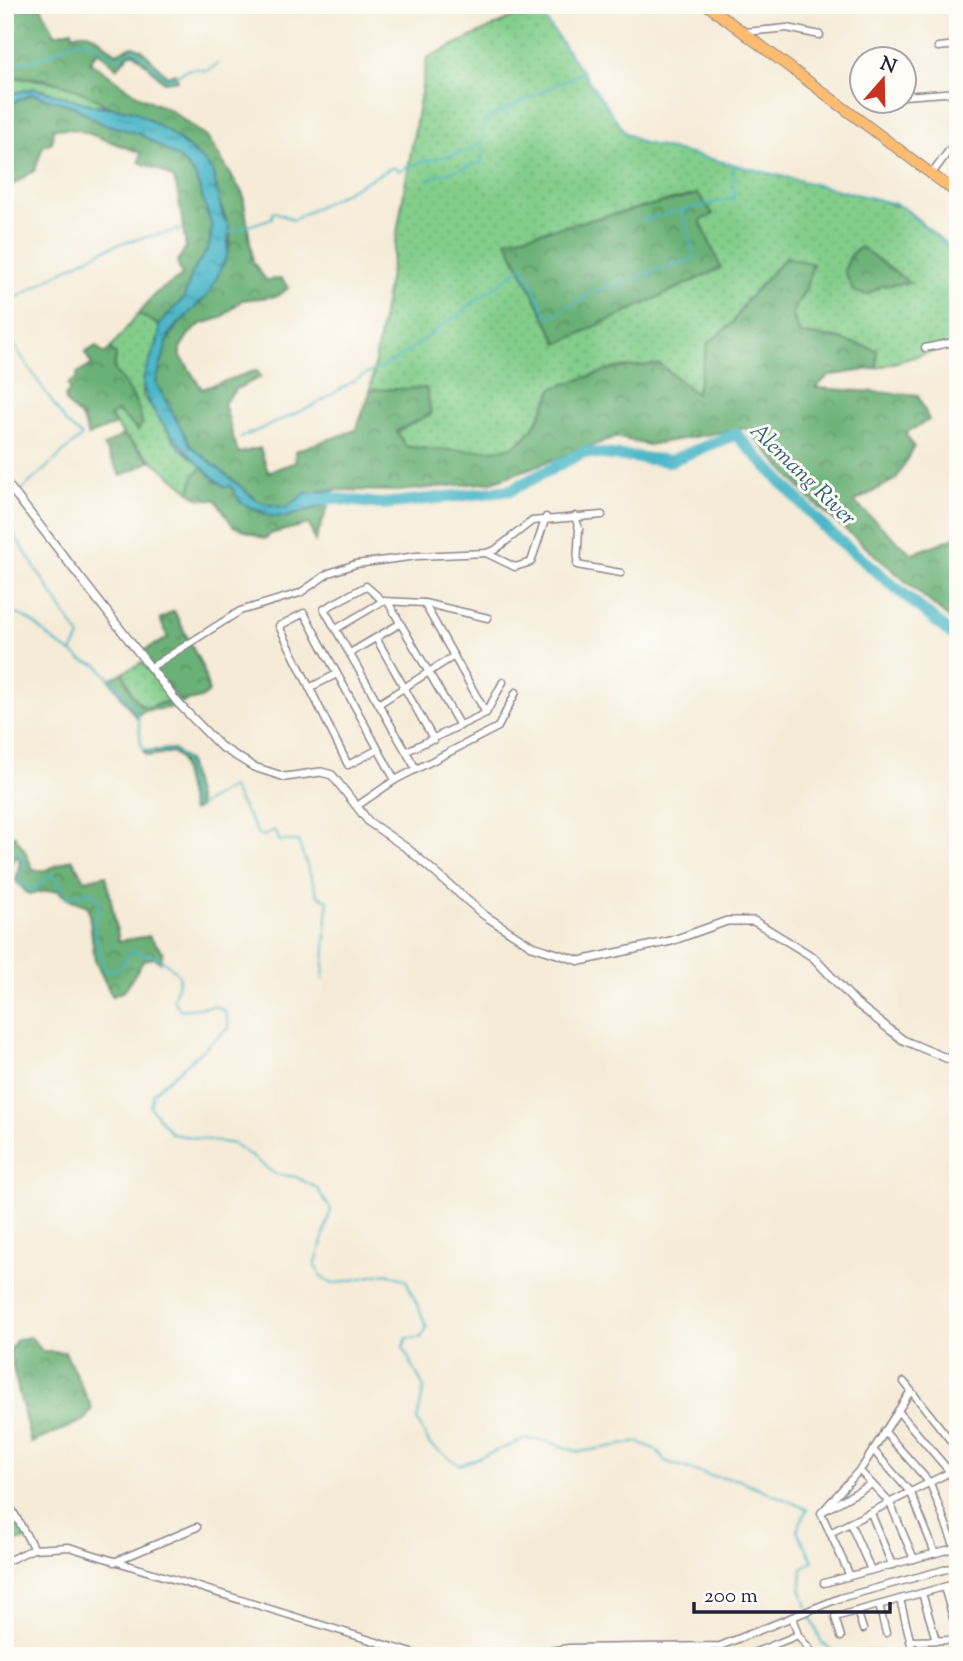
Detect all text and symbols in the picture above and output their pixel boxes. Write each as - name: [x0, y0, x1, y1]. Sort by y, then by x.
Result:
- north arrow: [848, 46, 918, 116]
- text: N: [876, 51, 900, 82]
- water label: Alemang River: [741, 416, 863, 534]
- scale bar: [694, 1570, 890, 1614]
- text: 200 m: [704, 1582, 758, 1612]

